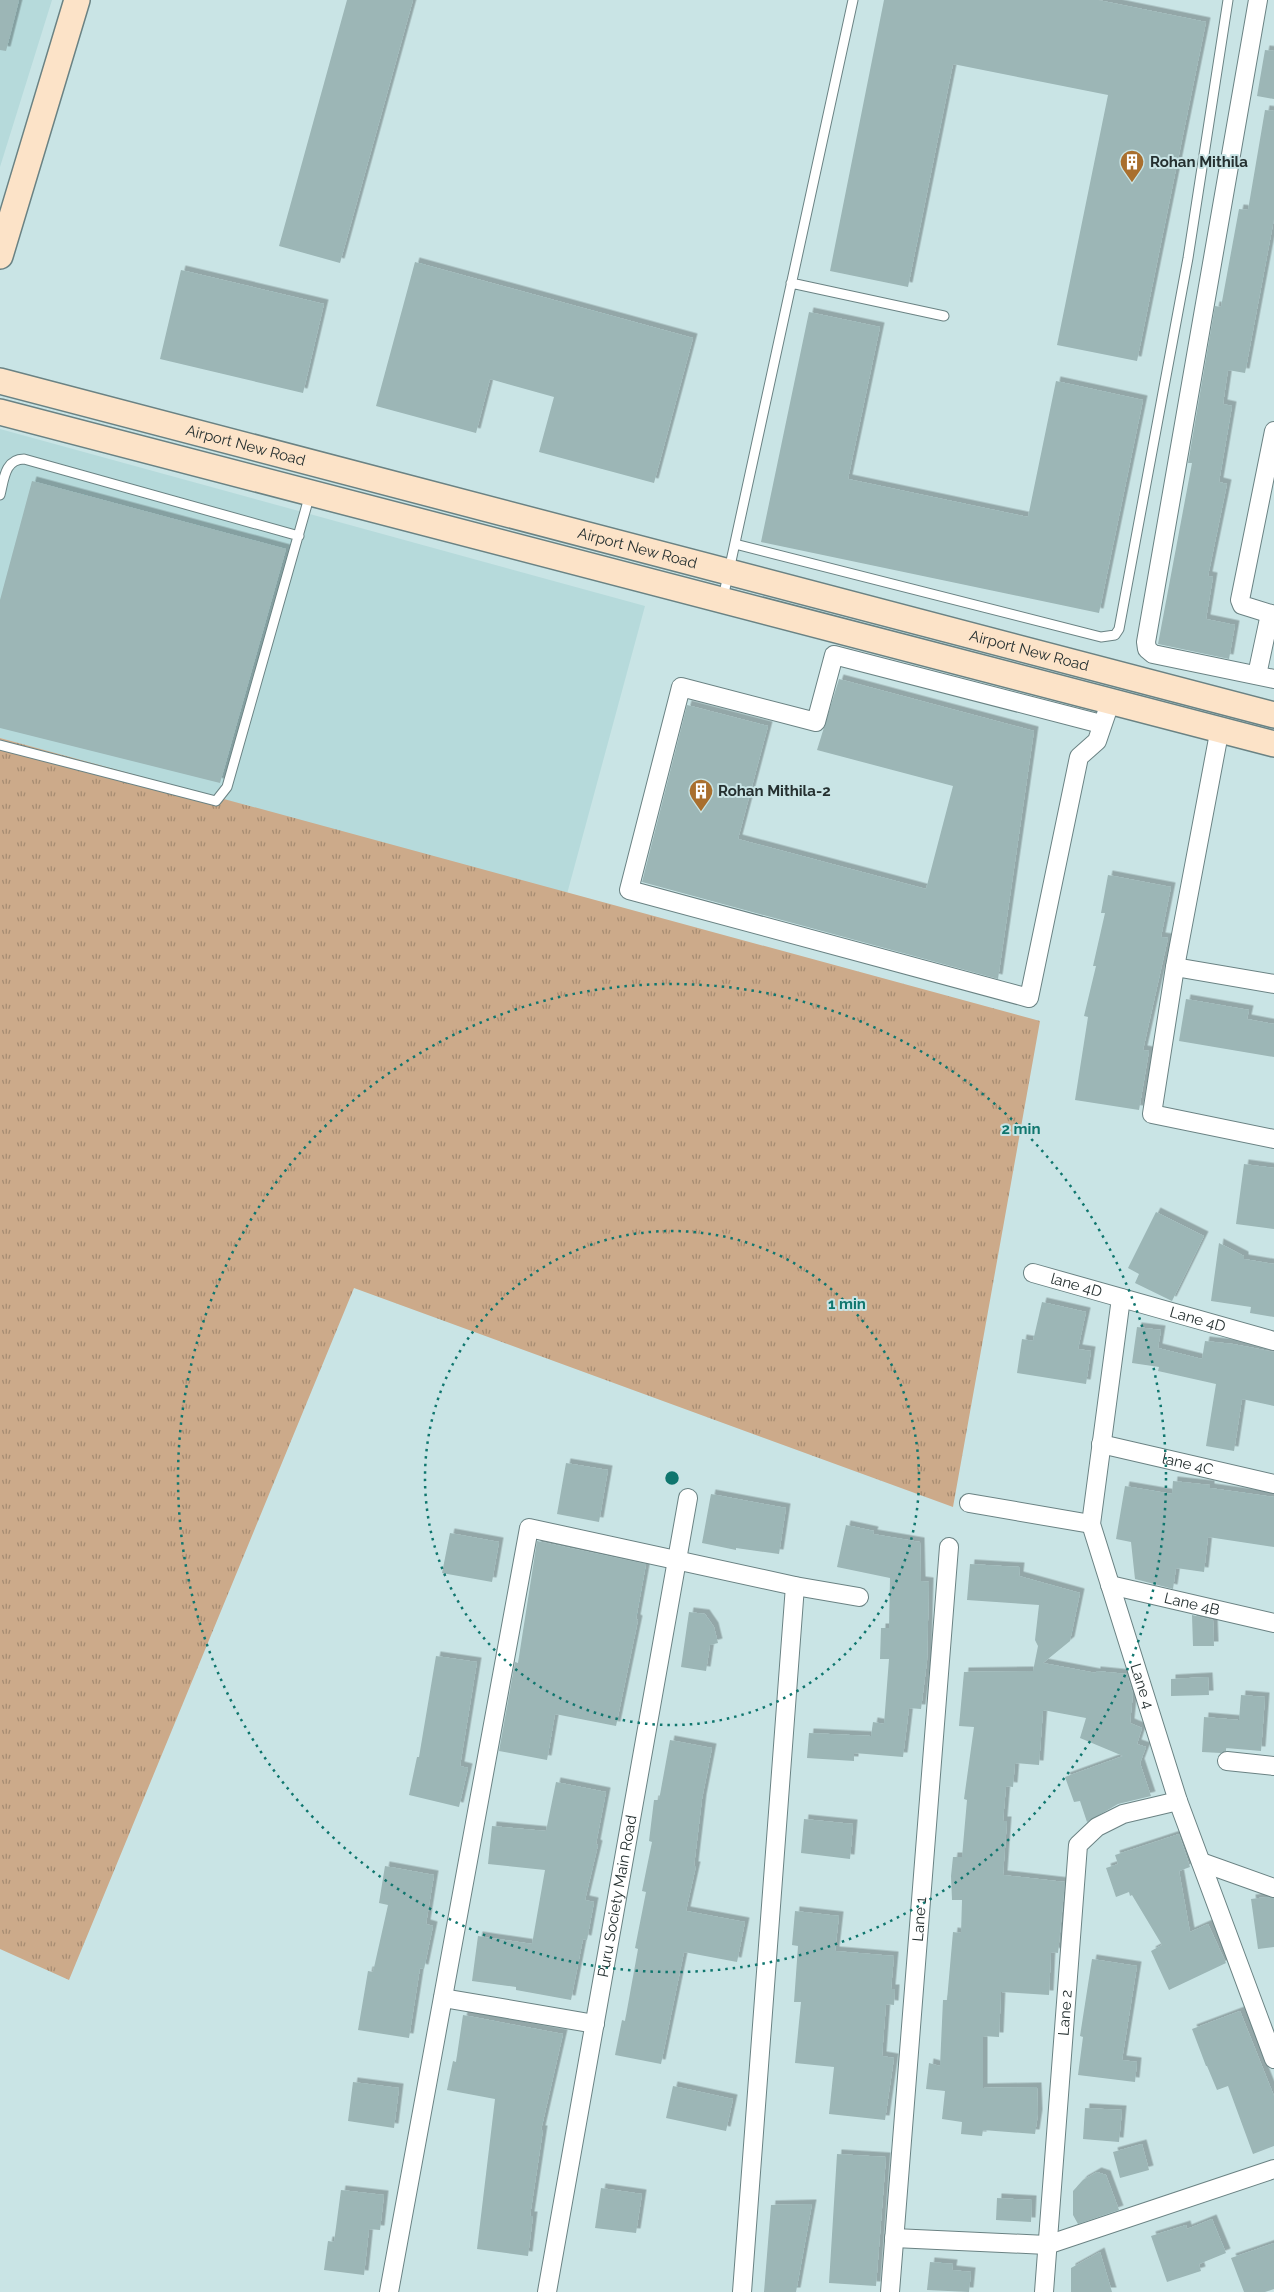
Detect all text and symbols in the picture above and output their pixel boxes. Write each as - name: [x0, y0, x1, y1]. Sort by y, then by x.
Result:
- building icon: Rohan Mithila: [1119, 149, 1145, 183]
- place label: Rohan Mithila: [1150, 153, 1248, 171]
- street label: Airport New Road: [184, 421, 307, 470]
- street label: Airport New Road: [576, 524, 699, 572]
- street label: Airport New Road: [968, 627, 1091, 675]
- building icon: Rohan Mithila-2: [688, 778, 714, 812]
- place label: Rohan Mithila-2: [718, 782, 831, 800]
- text: 2 min: [1002, 1120, 1040, 1138]
- street label: lane 4D: [1049, 1269, 1104, 1301]
- text: 1 min: [828, 1295, 866, 1313]
- street label: Lane 4D: [1168, 1303, 1228, 1336]
- street label: lane 4C: [1160, 1449, 1215, 1479]
- centre of rings: [663, 1469, 681, 1487]
- street label: Lane 4B: [1162, 1589, 1221, 1619]
- street label: Lane 4: [1126, 1661, 1158, 1711]
- street label: Puru Society Main Road: [594, 1814, 641, 1979]
- street label: Lane 1: [909, 1896, 930, 1942]
- street label: Lane 2: [1055, 1989, 1076, 2037]

